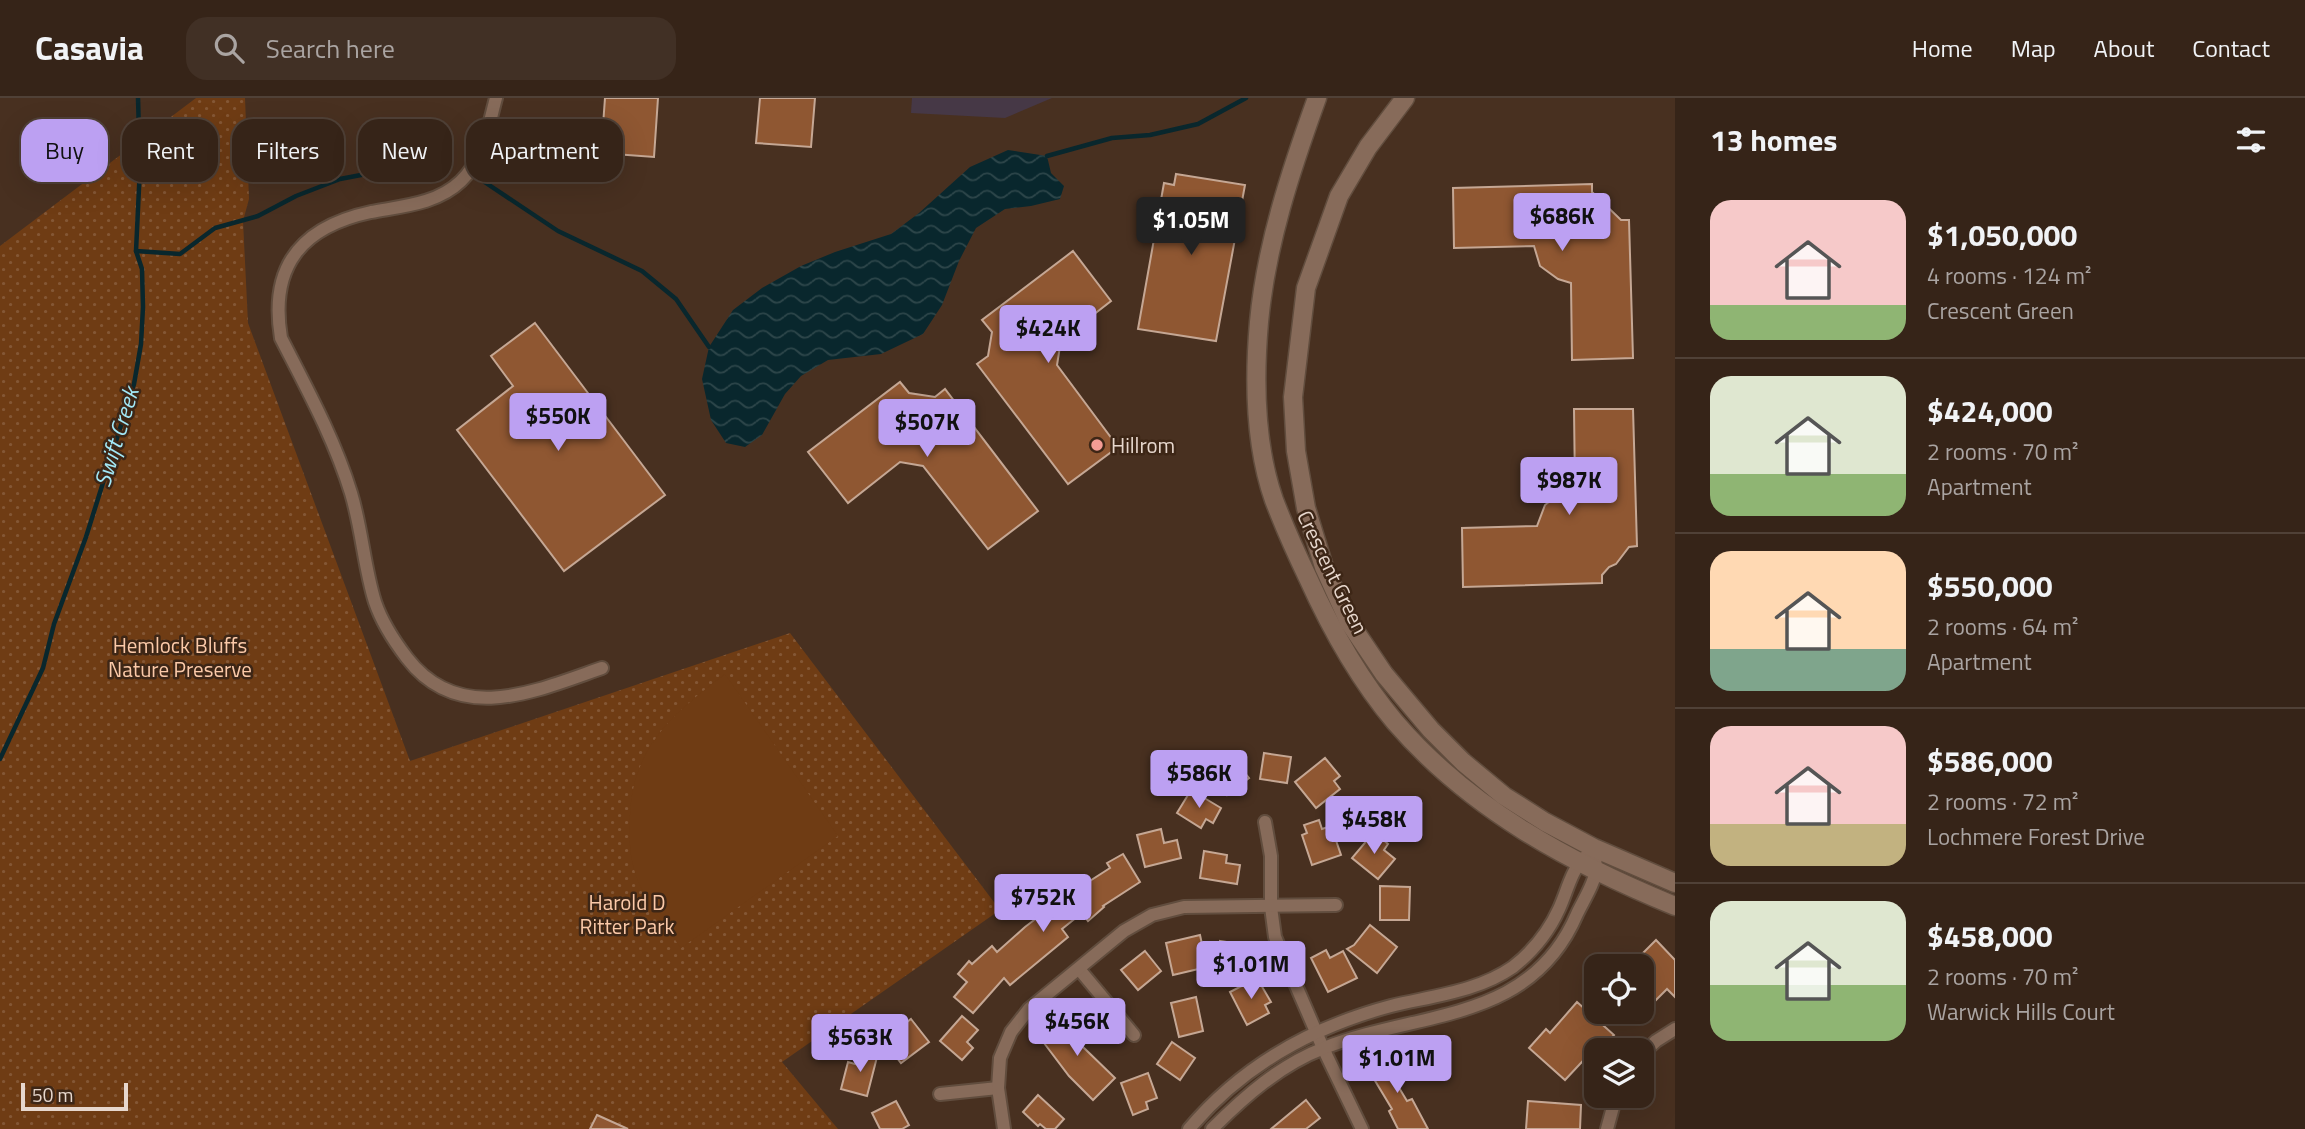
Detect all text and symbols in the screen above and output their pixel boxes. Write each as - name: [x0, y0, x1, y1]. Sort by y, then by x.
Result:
- search box: [186, 17, 676, 80]
- text: Casavia: [35, 23, 144, 73]
- icon: search: [210, 29, 248, 67]
- text: Search here: [266, 29, 395, 68]
- text: Home: [1912, 30, 1973, 66]
- text: Map: [2011, 30, 2056, 66]
- text: About: [2094, 30, 2154, 66]
- text: Contact: [2192, 30, 2270, 66]
- text: 13 homes: [1710, 117, 1837, 163]
- chip: Buy: [21, 119, 108, 182]
- chip: Rent: [122, 119, 218, 182]
- chip: Filters: [232, 119, 344, 182]
- chip: New: [358, 119, 452, 182]
- chip: Apartment: [466, 119, 623, 182]
- icon: filters: [2232, 121, 2270, 159]
- pin: $686K: [1513, 194, 1611, 253]
- pin: $1.05M: [1134, 198, 1248, 257]
- text: $686K: [1529, 198, 1595, 233]
- text: $1.05M: [1152, 202, 1230, 237]
- text: $1,050,000: [1927, 212, 2077, 258]
- icon: home: [1766, 228, 1850, 312]
- text: 4 rooms · 124 m²: [1927, 258, 2091, 293]
- text: Crescent Green: [1927, 293, 2074, 328]
- pin: $424K: [999, 306, 1097, 365]
- text: $424K: [1015, 310, 1081, 345]
- water label: Swift Creek: [84, 380, 149, 491]
- text: $424,000: [1927, 388, 2053, 434]
- pin: $550K: [509, 394, 607, 453]
- text: $550K: [525, 398, 591, 433]
- pin: $507K: [878, 400, 976, 459]
- text: $507K: [894, 404, 960, 439]
- icon: home: [1766, 404, 1850, 488]
- place label: Hillrom: [1111, 429, 1175, 461]
- text: 2 rooms · 70 m²: [1927, 434, 2078, 469]
- marker: Hillrom: [1089, 437, 1105, 453]
- pin: $987K: [1520, 458, 1618, 517]
- text: $987K: [1536, 462, 1602, 497]
- text: Apartment: [1927, 469, 2032, 504]
- street label: Crescent Green: [1289, 505, 1377, 639]
- text: $550,000: [1927, 563, 2053, 609]
- icon: home: [1766, 579, 1850, 663]
- text: 2 rooms · 64 m²: [1927, 609, 2078, 644]
- park label: Hemlock Bluffs Nature Preserve: [108, 629, 252, 685]
- text: Apartment: [1927, 644, 2032, 679]
- text: $586,000: [1927, 738, 2053, 784]
- pin: $586K: [1150, 750, 1248, 810]
- icon: home: [1766, 754, 1850, 838]
- text: $586K: [1166, 755, 1232, 790]
- text: 2 rooms · 72 m²: [1927, 784, 2078, 819]
- pin: $458K: [1325, 796, 1423, 856]
- text: $458K: [1341, 801, 1407, 836]
- text: Lochmere Forest Drive: [1927, 819, 2145, 854]
- pin: $752K: [994, 874, 1092, 934]
- text: $752K: [1010, 879, 1076, 914]
- park label: Harold D Ritter Park: [580, 886, 674, 942]
- text: $458,000: [1927, 913, 2053, 959]
- icon: home: [1766, 929, 1850, 1013]
- pin: $1.01M: [1194, 942, 1308, 1001]
- text: $1.01M: [1212, 946, 1290, 981]
- map controls: [1584, 954, 1654, 1108]
- button: locate: [1584, 954, 1654, 1024]
- text: 2 rooms · 70 m²: [1927, 959, 2078, 994]
- text: Warwick Hills Court: [1927, 994, 2115, 1029]
- pin: $456K: [1028, 998, 1126, 1058]
- text: $456K: [1044, 1003, 1110, 1038]
- pin: $563K: [811, 1014, 909, 1074]
- text: $563K: [827, 1019, 893, 1054]
- pin: $1.01M: [1340, 1035, 1454, 1095]
- button: layers: [1584, 1038, 1654, 1108]
- text: $1.01M: [1358, 1040, 1436, 1075]
- scale bar: [21, 1080, 128, 1112]
- text: 50 m: [32, 1080, 73, 1109]

